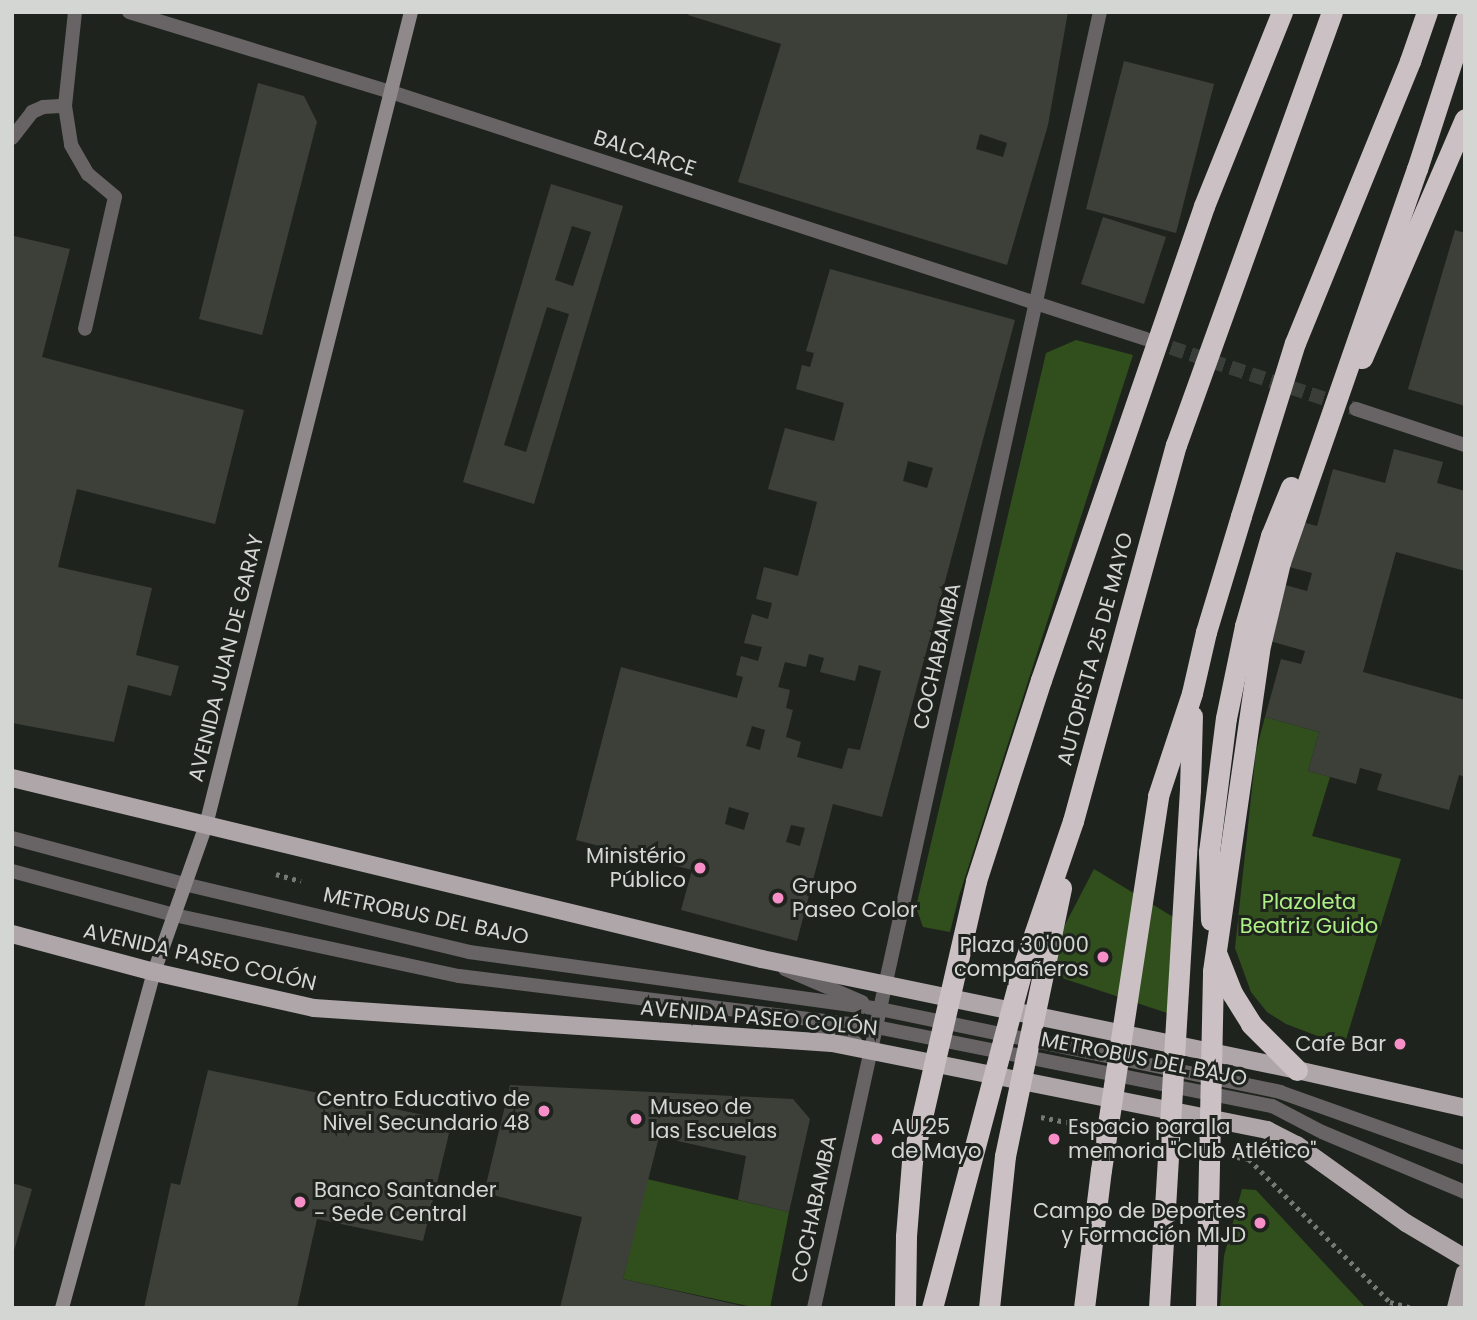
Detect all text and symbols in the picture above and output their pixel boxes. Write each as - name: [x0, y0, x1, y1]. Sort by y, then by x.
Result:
- street label: BALCARCE: [591, 125, 699, 181]
- street label: AUTOPISTA 25 DE MAYO: [1052, 530, 1138, 768]
- street label: AVENIDA JUAN DE GARAY: [183, 532, 269, 784]
- street label: COCHABAMBA: [908, 580, 966, 732]
- place label: Ministério Público: [586, 843, 686, 893]
- marker: Ministério Público: [692, 860, 708, 876]
- place label: Grupo Paseo Color: [792, 873, 917, 923]
- street label: METROBUS DEL BAJO: [321, 882, 531, 950]
- park label: Plazoleta Beatriz Guido: [1240, 889, 1378, 939]
- marker: Grupo Paseo Color: [770, 890, 786, 906]
- street label: AVENIDA PASEO COLÓN: [81, 918, 319, 996]
- place label: Plaza 30'000 compañeros: [954, 932, 1089, 982]
- marker: Plaza 30'000 compañeros: [1095, 949, 1111, 965]
- street label: AVENIDA PASEO COLÓN: [639, 995, 879, 1041]
- street label: METROBUS DEL BAJO: [1039, 1027, 1249, 1091]
- place label: Cafe Bar: [1295, 1031, 1386, 1057]
- marker: Cafe Bar: [1392, 1036, 1408, 1052]
- place label: Centro Educativo de Nivel Secundario 48: [317, 1086, 530, 1136]
- place label: Museo de las Escuelas: [650, 1094, 777, 1144]
- marker: Centro Educativo de Nivel Secundario 48: [536, 1103, 552, 1119]
- marker: Museo de las Escuelas: [628, 1111, 644, 1127]
- place label: AU 25 de Mayo: [891, 1114, 981, 1164]
- place label: Espacio para la memoria "Club Atlético": [1068, 1114, 1316, 1164]
- marker: AU 25 de Mayo: [869, 1131, 885, 1147]
- marker: Espacio para la memoria "Club Atlético": [1046, 1131, 1062, 1147]
- street label: COCHABAMBA: [786, 1133, 842, 1285]
- place label: Banco Santander - Sede Central: [314, 1177, 497, 1227]
- marker: Banco Santander - Sede Central: [292, 1194, 308, 1210]
- place label: Campo de Deportes y Formación MIJD: [1033, 1198, 1246, 1248]
- marker: Campo de Deportes y Formación MIJD: [1252, 1215, 1268, 1231]

